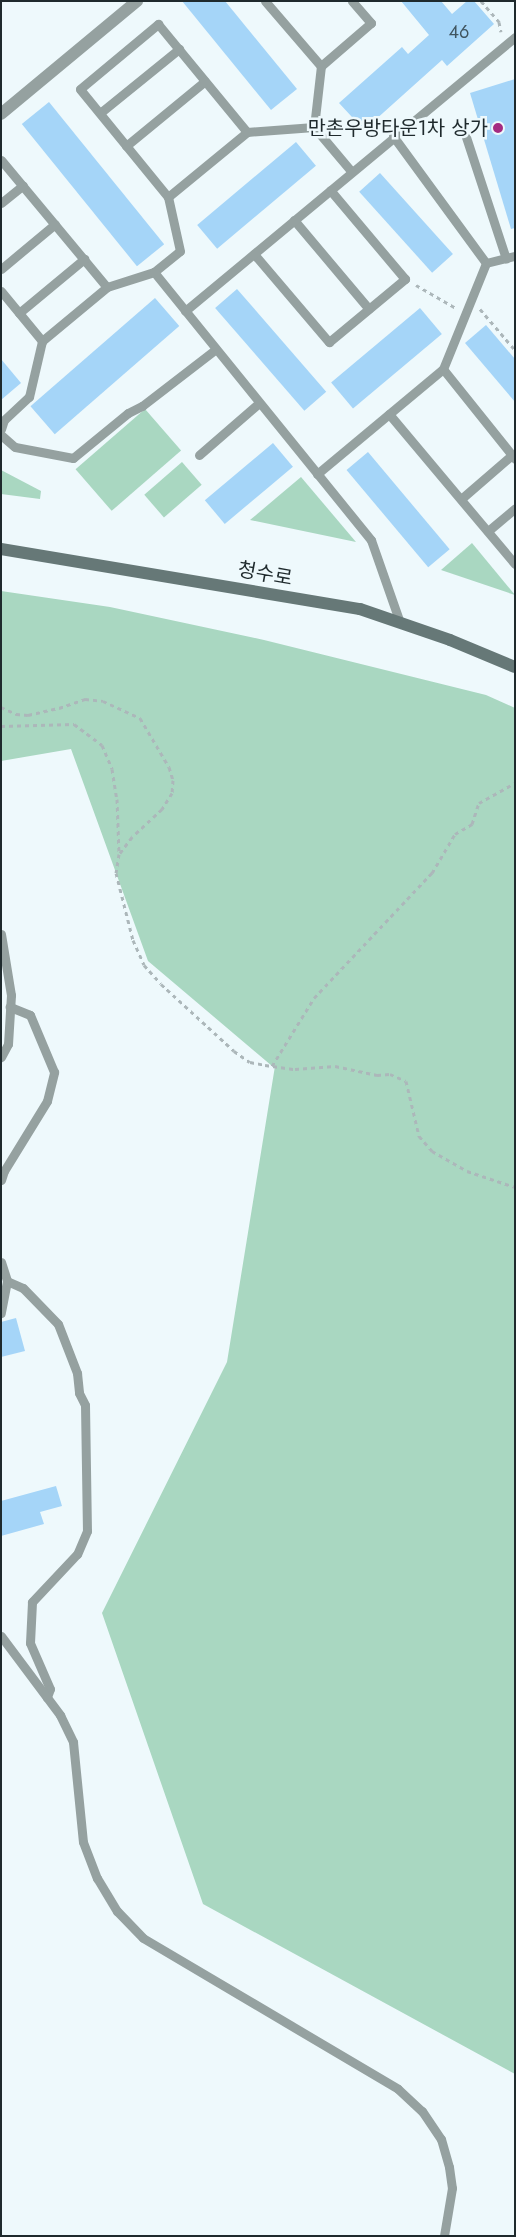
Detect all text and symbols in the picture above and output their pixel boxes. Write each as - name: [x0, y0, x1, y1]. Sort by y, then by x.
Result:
- house number: 46: [449, 21, 469, 43]
- place label: 만촌우방타운1차 상가: [307, 116, 488, 140]
- marker: 만촌우방타운1차 상가: [492, 122, 504, 134]
- street label: 청수로: [236, 557, 294, 591]

